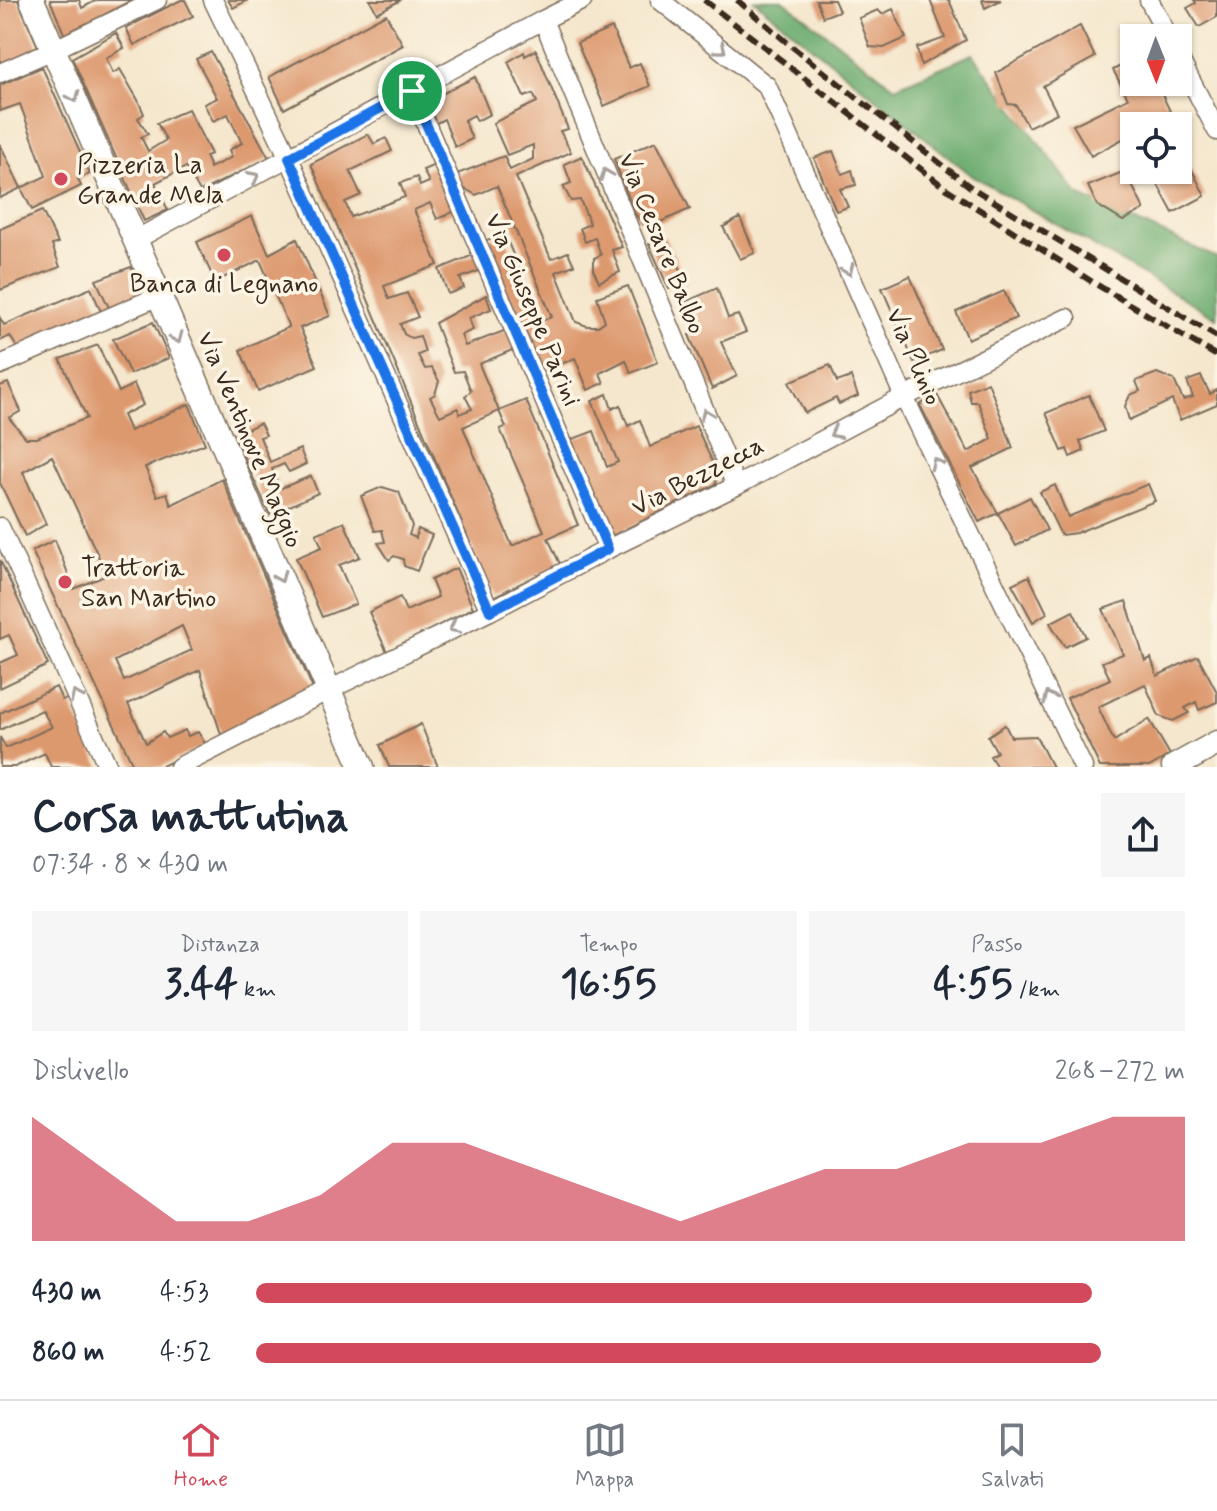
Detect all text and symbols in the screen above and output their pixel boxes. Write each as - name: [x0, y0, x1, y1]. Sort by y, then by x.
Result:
- north arrow: [1120, 24, 1192, 96]
- map controls: [1120, 24, 1192, 184]
- one-way arrow: [712, 39, 726, 54]
- pin: [378, 57, 446, 125]
- icon: arrive: [390, 69, 434, 113]
- one-way arrow: [64, 89, 80, 104]
- button: locate: [1120, 112, 1192, 184]
- street label: Via Cesare Balbo: [609, 148, 713, 339]
- place label: Pizzeria La Grande Mela: [77, 149, 224, 213]
- one-way arrow: [600, 168, 616, 182]
- marker: Pizzeria La Grande Mela: [52, 170, 70, 188]
- one-way arrow: [245, 172, 260, 187]
- street label: Via Giuseppe Parini: [476, 208, 588, 412]
- marker: Banca di Legnano: [215, 246, 233, 264]
- one-way arrow: [838, 262, 854, 276]
- place label: Banca di Legnano: [130, 268, 318, 304]
- street label: Via Plinio: [877, 303, 950, 411]
- street label: Via Ventinove Maggio: [185, 326, 310, 554]
- one-way arrow: [168, 330, 184, 344]
- one-way arrow: [699, 408, 715, 422]
- one-way arrow: [829, 424, 843, 439]
- street label: Via Bezzecca: [626, 429, 770, 525]
- one-way arrow: [930, 456, 946, 471]
- place label: Trattoria San Martino: [81, 552, 216, 616]
- one-way arrow: [270, 568, 286, 583]
- marker: Trattoria San Martino: [56, 573, 74, 591]
- one-way arrow: [448, 618, 462, 634]
- one-way arrow: [69, 690, 85, 704]
- one-way arrow: [1043, 690, 1059, 705]
- text: Corsa mattutina: [32, 789, 349, 847]
- button: share: [1101, 793, 1185, 877]
- text: 07:34 · 8 × 430 m: [32, 848, 228, 882]
- text: Distanza: [180, 931, 260, 959]
- text: Tempo: [579, 931, 638, 959]
- text: Passo: [971, 931, 1022, 959]
- text: 3.44: [164, 959, 238, 1011]
- text: 16:55: [560, 959, 656, 1011]
- text: 4:55: [933, 959, 1013, 1011]
- text: km: [238, 976, 276, 1004]
- text: /km: [1013, 976, 1060, 1004]
- text: Dislivello: [32, 1055, 129, 1089]
- text: 268–272 m: [1055, 1055, 1185, 1089]
- text: 430 m: [32, 1276, 101, 1310]
- text: 4:53: [160, 1276, 209, 1310]
- text: 860 m: [32, 1336, 104, 1370]
- text: 4:52: [160, 1336, 211, 1370]
- tab: Home: [174, 1418, 228, 1494]
- tab: Mappa: [575, 1418, 634, 1494]
- tab: Salvati: [981, 1418, 1043, 1494]

